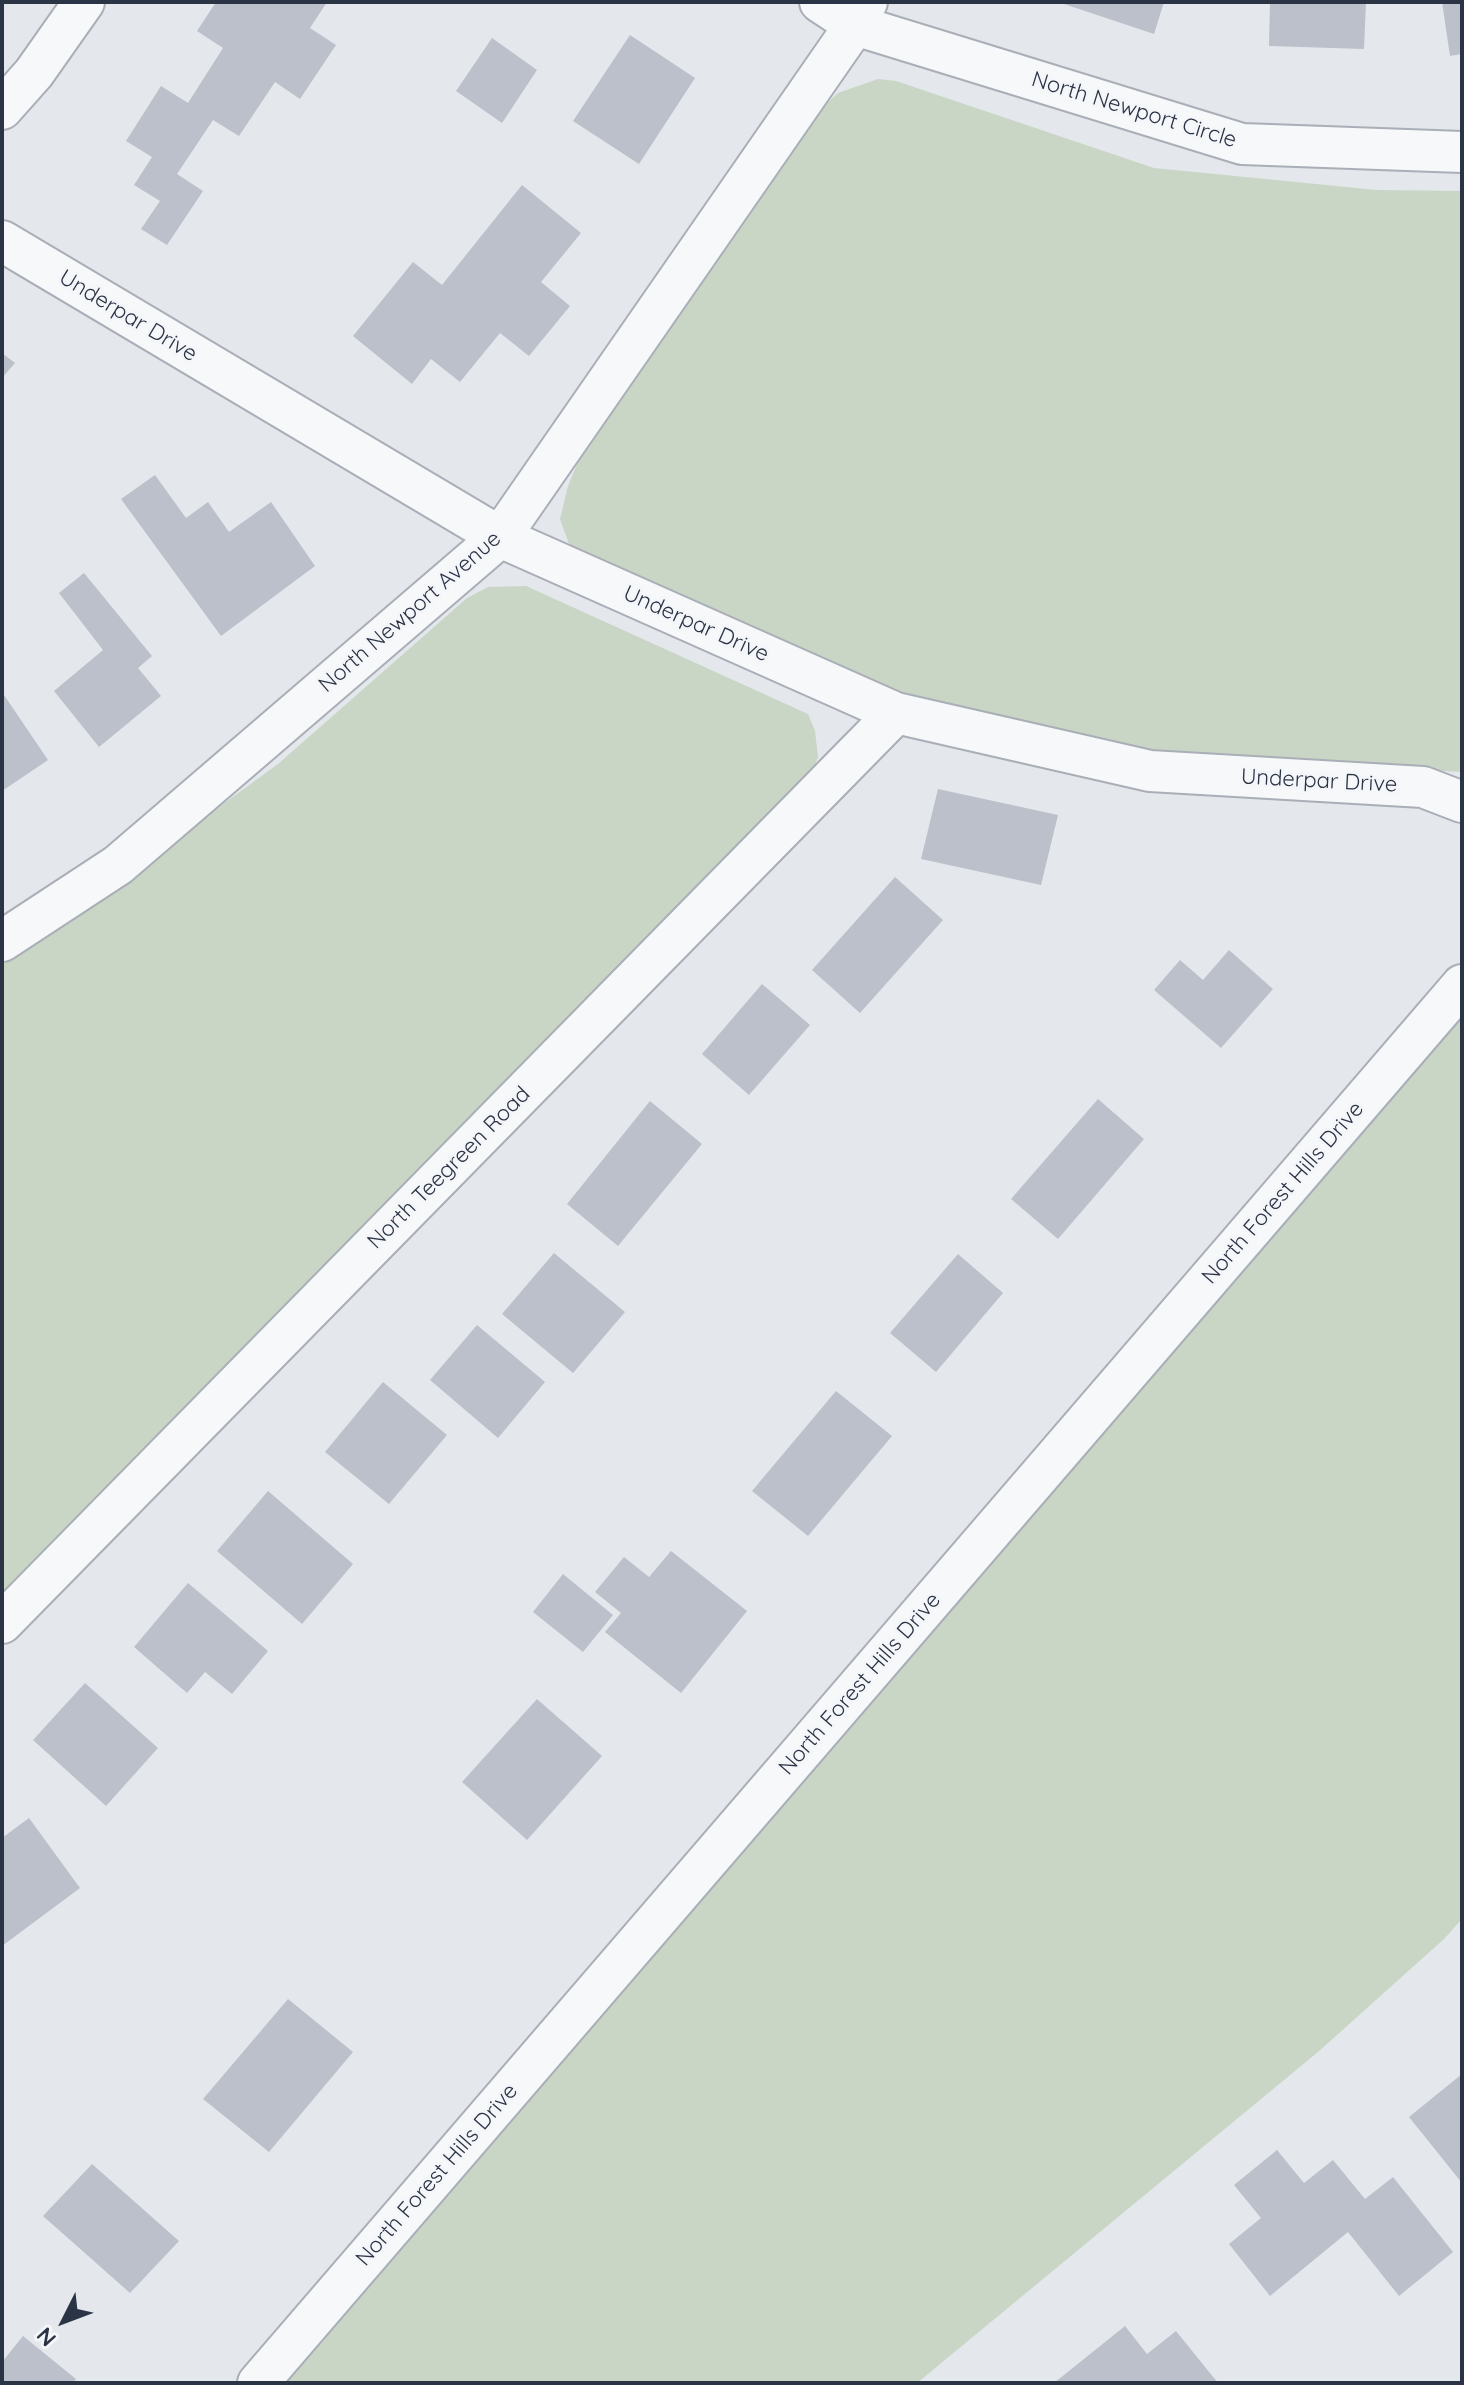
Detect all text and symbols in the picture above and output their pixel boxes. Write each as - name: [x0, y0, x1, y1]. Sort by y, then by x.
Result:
- street label: North Newport Circle: [1028, 66, 1240, 154]
- street label: Underpar Drive: [54, 264, 202, 368]
- street label: North Newport Avenue: [314, 526, 506, 698]
- street label: Underpar Drive: [619, 580, 773, 668]
- street label: Underpar Drive: [1240, 764, 1398, 798]
- street label: North Teegreen Road: [362, 1081, 536, 1255]
- street label: North Forest Hills Drive: [1197, 1096, 1369, 1290]
- street label: North Forest Hills Drive: [774, 1587, 946, 1781]
- street label: North Forest Hills Drive: [351, 2078, 523, 2272]
- north arrow: [24, 2281, 104, 2361]
- text: N: [30, 2322, 62, 2352]

